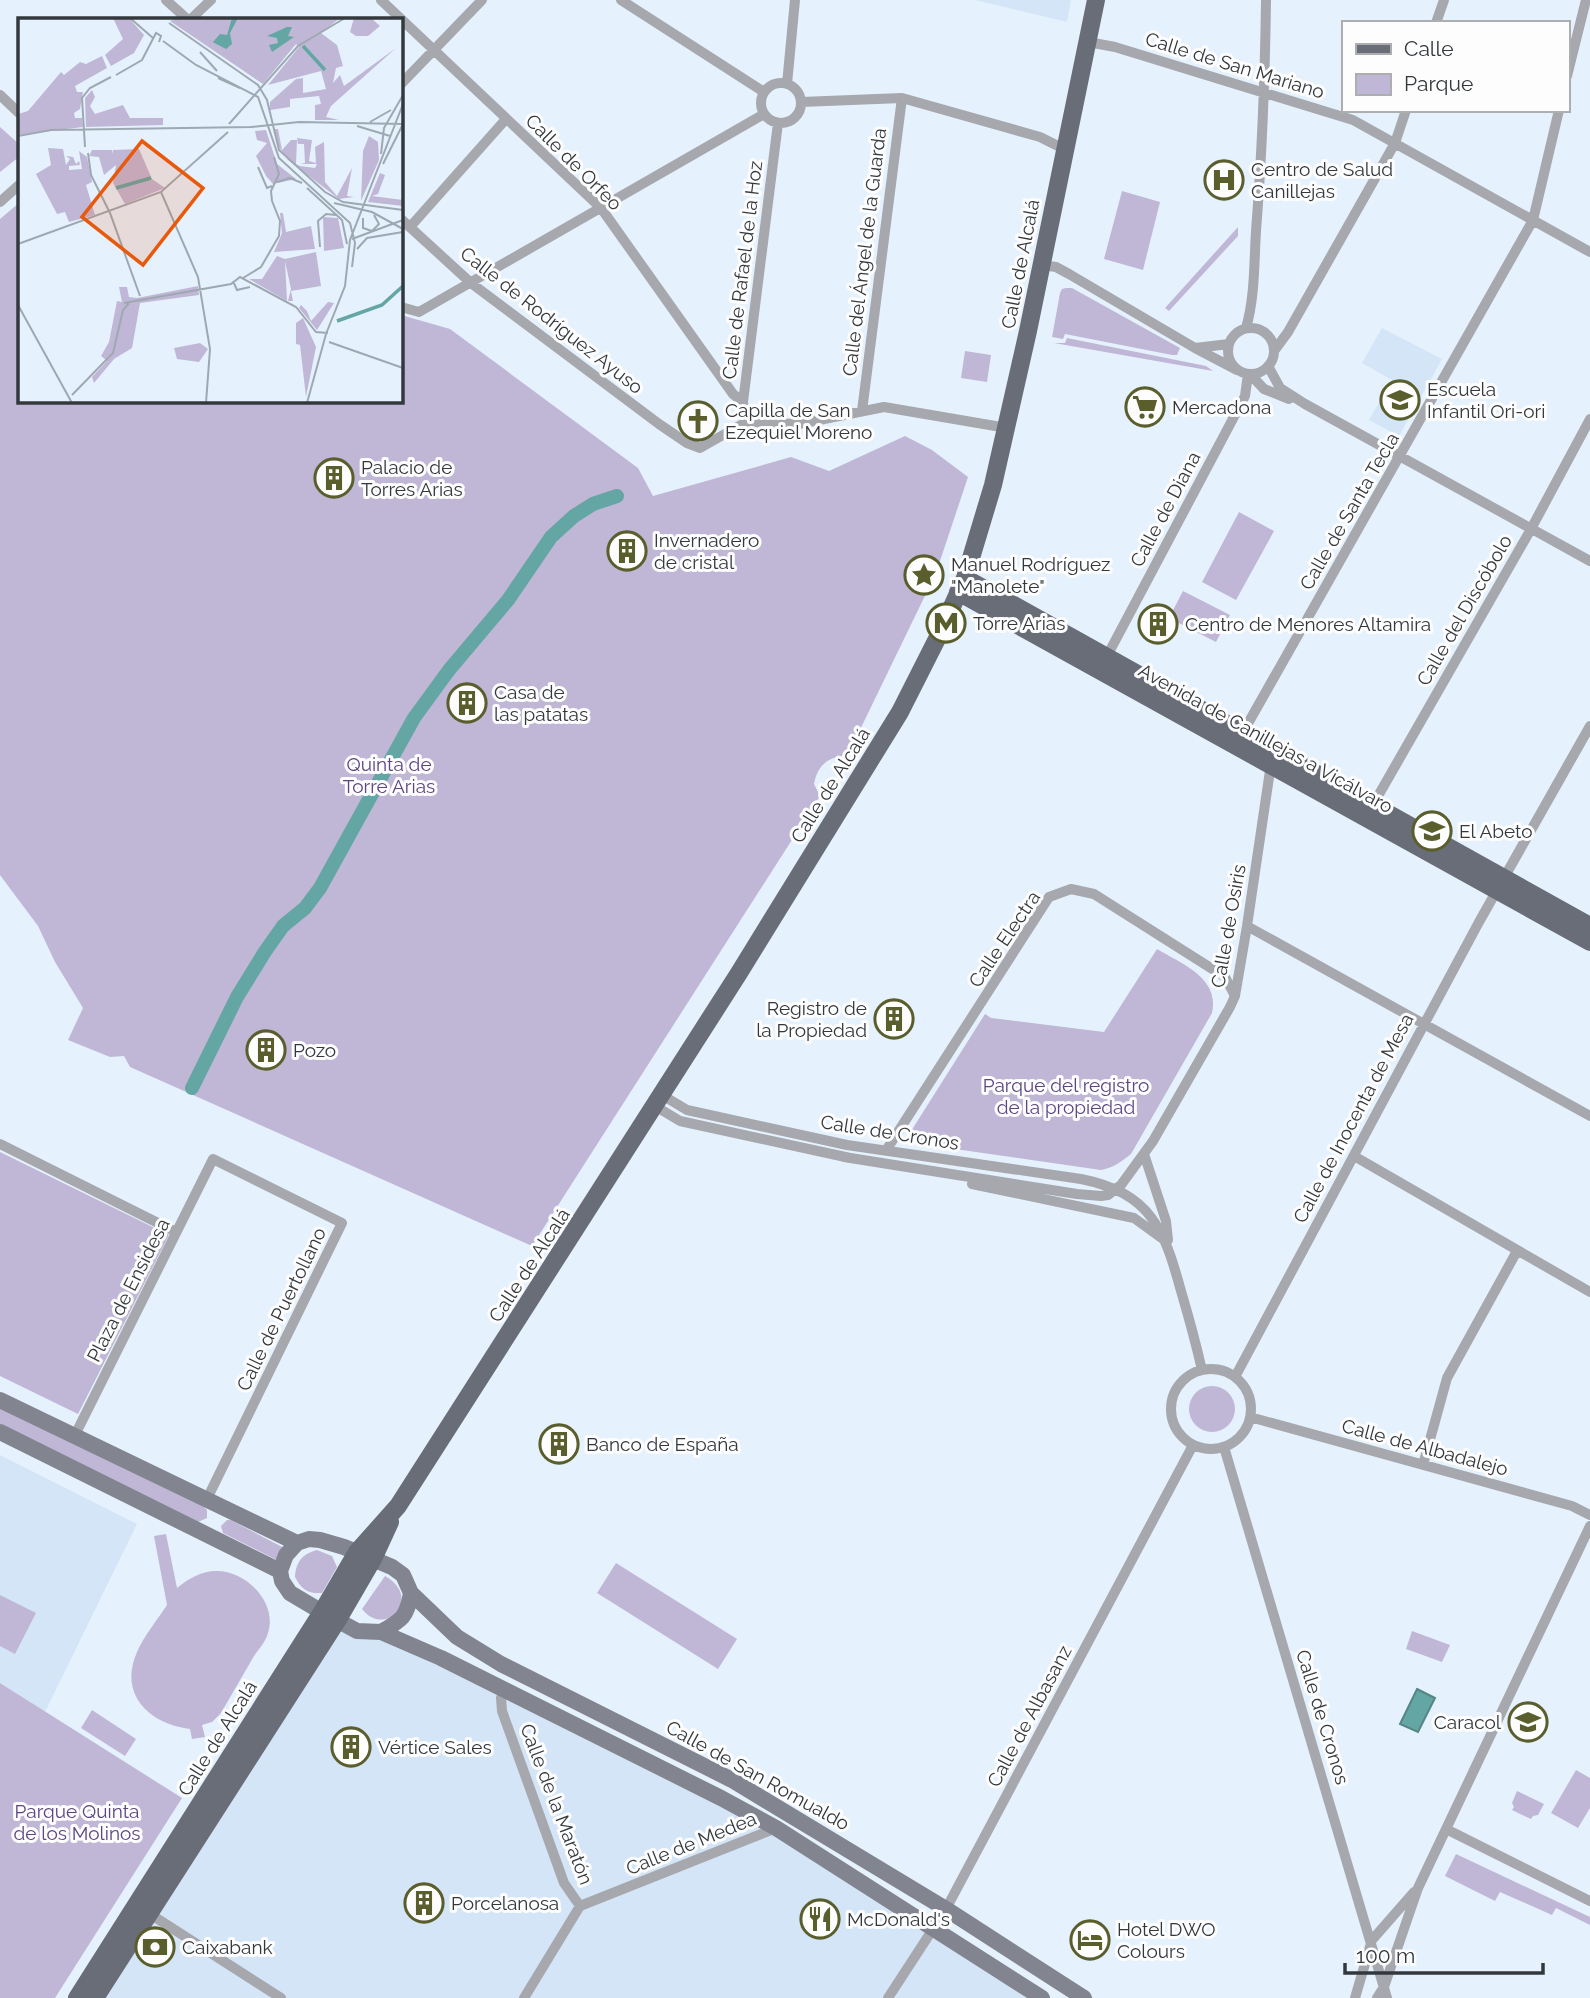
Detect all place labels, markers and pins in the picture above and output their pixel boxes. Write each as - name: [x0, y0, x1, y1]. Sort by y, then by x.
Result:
- place label: Centro de Salud Canillejas: [1251, 158, 1393, 202]
- hospital icon: Centro de Salud Canillejas: [1203, 159, 1245, 201]
- place label: Escuela Infantil Ori-ori: [1427, 378, 1545, 422]
- school or university icon: Escuela Infantil Ori-ori: [1379, 379, 1421, 421]
- supermarket icon: Mercadona: [1124, 386, 1166, 428]
- place label: Mercadona: [1172, 396, 1271, 418]
- place label: Capilla de San Ezequiel Moreno: [725, 399, 872, 443]
- church icon: Capilla de San Ezequiel Moreno: [677, 400, 719, 442]
- place label: Palacio de Torres Arias: [361, 456, 463, 500]
- building icon: Palacio de Torres Arias: [313, 457, 355, 499]
- place label: Invernadero de cristal: [654, 529, 759, 573]
- building icon: Invernadero de cristal: [606, 530, 648, 572]
- place label: Manuel Rodríguez "Manolete": [951, 553, 1110, 597]
- place icon: Manuel Rodríguez "Manolete": [903, 554, 945, 596]
- metro station icon: Torre Arias: [925, 602, 967, 644]
- building icon: Centro de Menores Altamira: [1137, 603, 1179, 645]
- place label: Torre Arias: [973, 612, 1065, 634]
- place label: Centro de Menores Altamira: [1185, 613, 1431, 635]
- place label: Casa de las patatas: [494, 681, 588, 725]
- building icon: Casa de las patatas: [446, 682, 488, 724]
- school or university icon: El Abeto: [1411, 810, 1453, 852]
- place label: El Abeto: [1459, 820, 1533, 842]
- place label: Registro de la Propiedad: [756, 997, 867, 1041]
- building icon: Registro de la Propiedad: [873, 998, 915, 1040]
- building icon: Pozo: [245, 1029, 287, 1071]
- place label: Pozo: [293, 1039, 336, 1061]
- building icon: Banco de España: [538, 1423, 580, 1465]
- place label: Banco de España: [586, 1433, 739, 1455]
- school or university icon: Caracol: [1507, 1701, 1549, 1743]
- place label: Caracol: [1434, 1711, 1502, 1733]
- building icon: Vértice Sales: [330, 1726, 372, 1768]
- place label: Vértice Sales: [378, 1736, 492, 1758]
- building icon: Porcelanosa: [403, 1882, 445, 1924]
- place label: Porcelanosa: [451, 1892, 559, 1914]
- restaurant icon: McDonald's: [799, 1898, 841, 1940]
- place label: McDonald's: [847, 1908, 950, 1930]
- place label: Hotel DWO Colours: [1117, 1918, 1216, 1962]
- hotel icon: Hotel DWO Colours: [1069, 1919, 1111, 1961]
- bank icon: Caixabank: [134, 1926, 176, 1968]
- place label: Caixabank: [182, 1936, 273, 1958]

